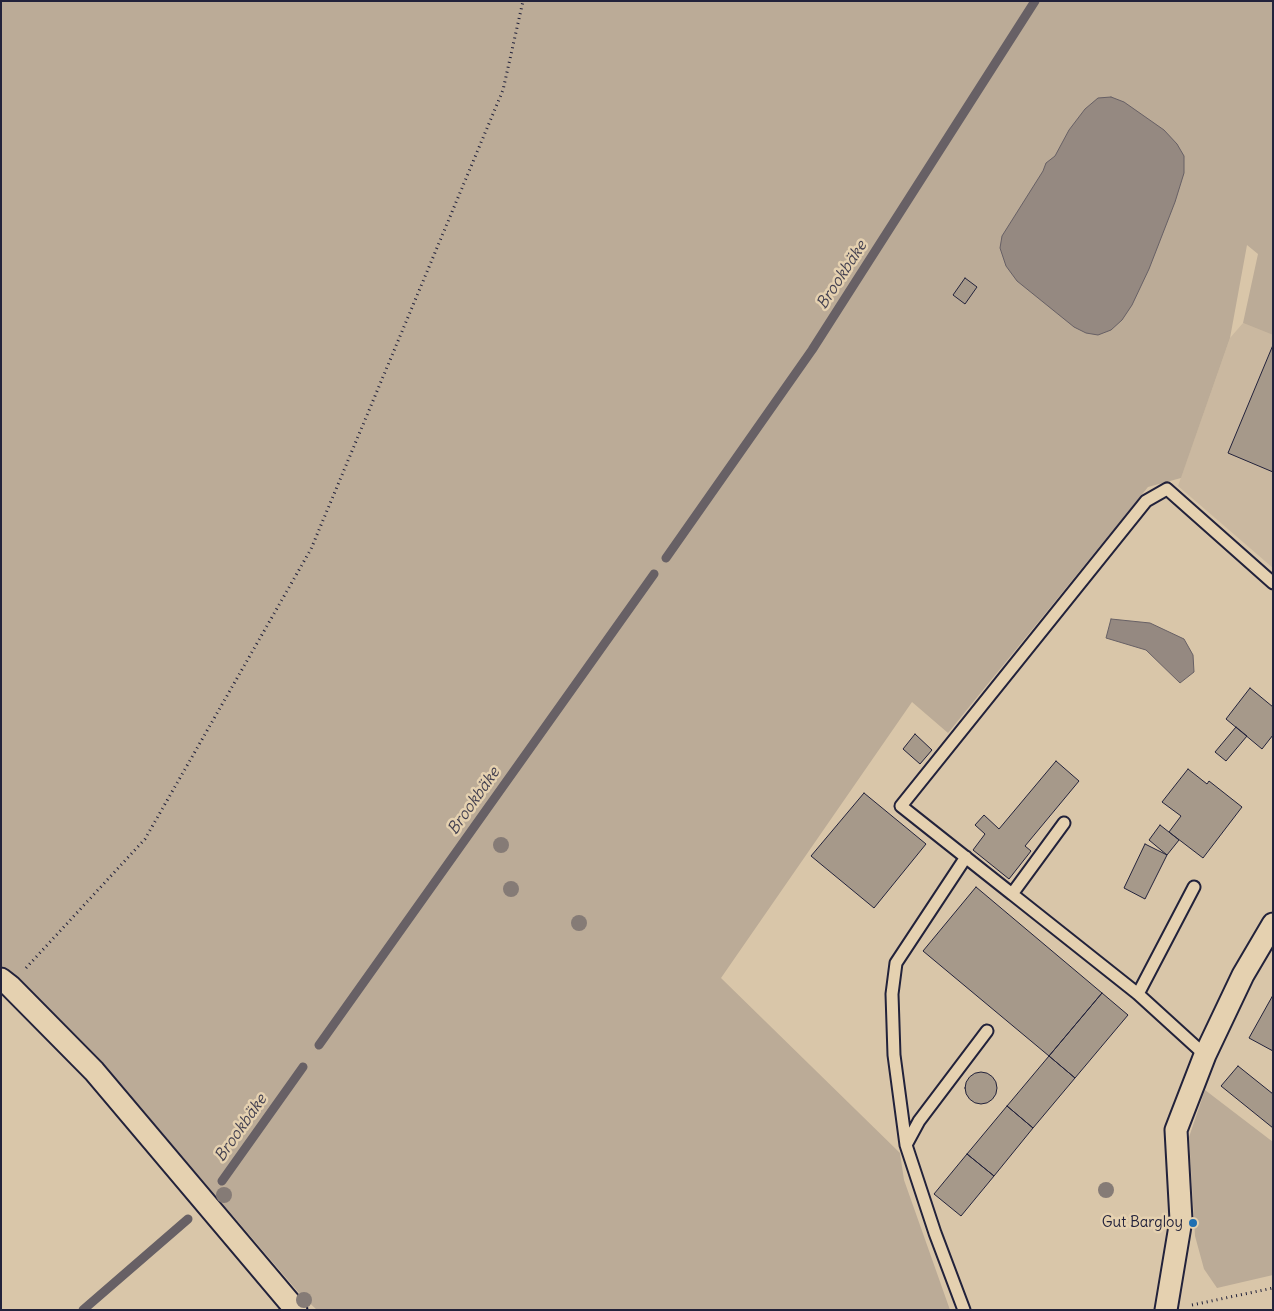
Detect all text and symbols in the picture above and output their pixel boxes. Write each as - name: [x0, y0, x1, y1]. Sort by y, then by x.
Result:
- water label: Brookbäke: [813, 237, 871, 313]
- water label: Brookbäke: [444, 764, 504, 838]
- water label: Brookbäke: [211, 1091, 271, 1165]
- place label: Gut Bargloy: [1102, 1214, 1183, 1232]
- marker: Gut Bargloy: [1187, 1217, 1199, 1229]

